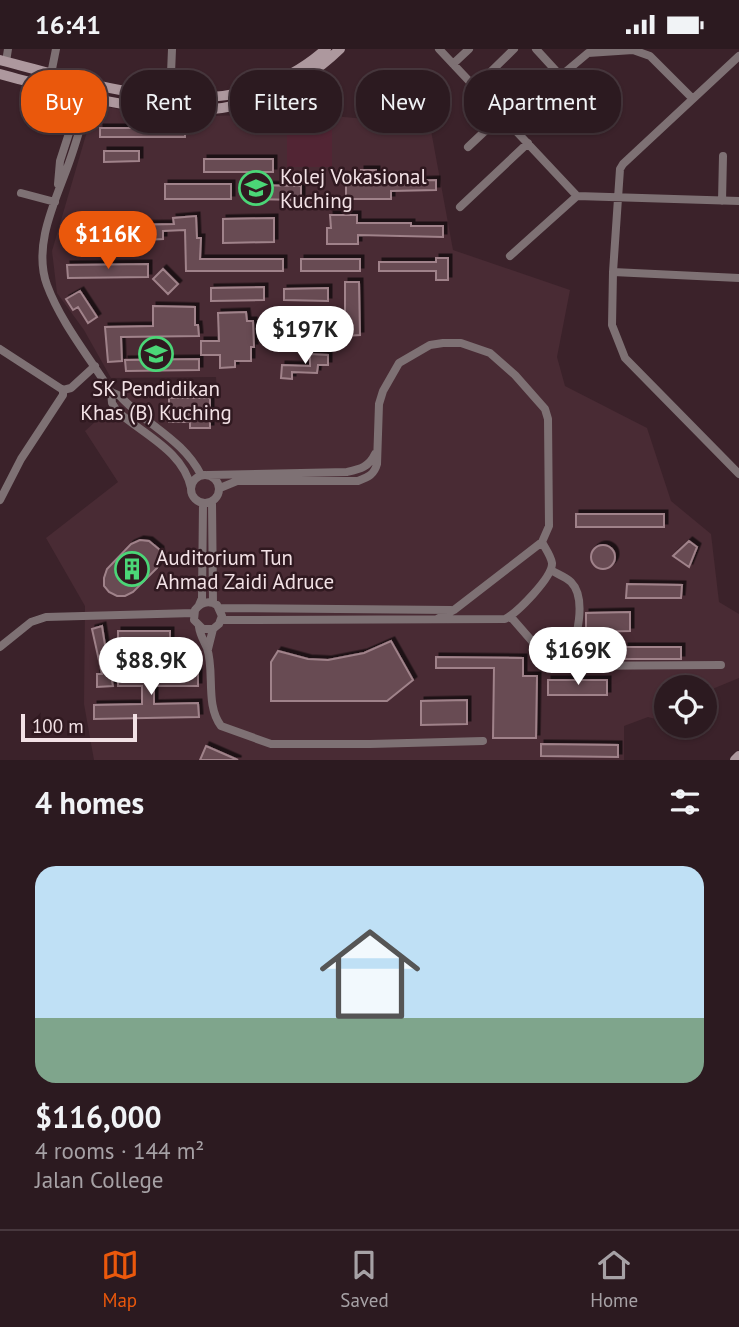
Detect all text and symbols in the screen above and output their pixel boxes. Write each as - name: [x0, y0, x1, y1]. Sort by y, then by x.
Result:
- text: 16:41: [35, 8, 101, 41]
- chip: Buy: [21, 70, 107, 133]
- chip: Rent: [121, 70, 216, 133]
- chip: Filters: [230, 70, 342, 133]
- chip: New: [356, 70, 450, 133]
- chip: Apartment: [464, 70, 621, 133]
- place label: Kolej Vokasional Kuching: [280, 163, 427, 214]
- school or university icon: Kolej Vokasional Kuching: [237, 169, 275, 207]
- pin: $116K: [59, 211, 157, 271]
- text: $116K: [75, 219, 141, 248]
- pin: $197K: [256, 307, 354, 366]
- text: $197K: [272, 314, 338, 343]
- school or university icon: SK Pendidikan Khas (B) Kuching: [137, 335, 175, 373]
- place label: SK Pendidikan Khas (B) Kuching: [80, 375, 232, 426]
- place label: Auditorium Tun Ahmad Zaidi Adruce: [156, 544, 334, 595]
- building icon: Auditorium Tun Ahmad Zaidi Adruce: [113, 550, 151, 588]
- pin: $169K: [529, 627, 627, 687]
- text: $169K: [545, 635, 611, 664]
- pin: $88.9K: [94, 637, 208, 697]
- text: $88.9K: [115, 645, 187, 674]
- map controls: [654, 675, 717, 738]
- button: locate: [654, 675, 717, 738]
- scale bar: [21, 711, 136, 743]
- text: 100 m: [32, 714, 84, 738]
- text: 4 homes: [35, 783, 144, 822]
- icon: filters: [666, 783, 704, 821]
- icon: home: [307, 911, 433, 1037]
- text: $116,000: [35, 1097, 162, 1136]
- text: 4 rooms · 144 m²: [35, 1136, 204, 1165]
- text: Jalan College: [35, 1165, 164, 1194]
- tab: Map: [101, 1246, 139, 1312]
- tab: Saved: [340, 1246, 389, 1312]
- tab: Home: [590, 1246, 638, 1312]

